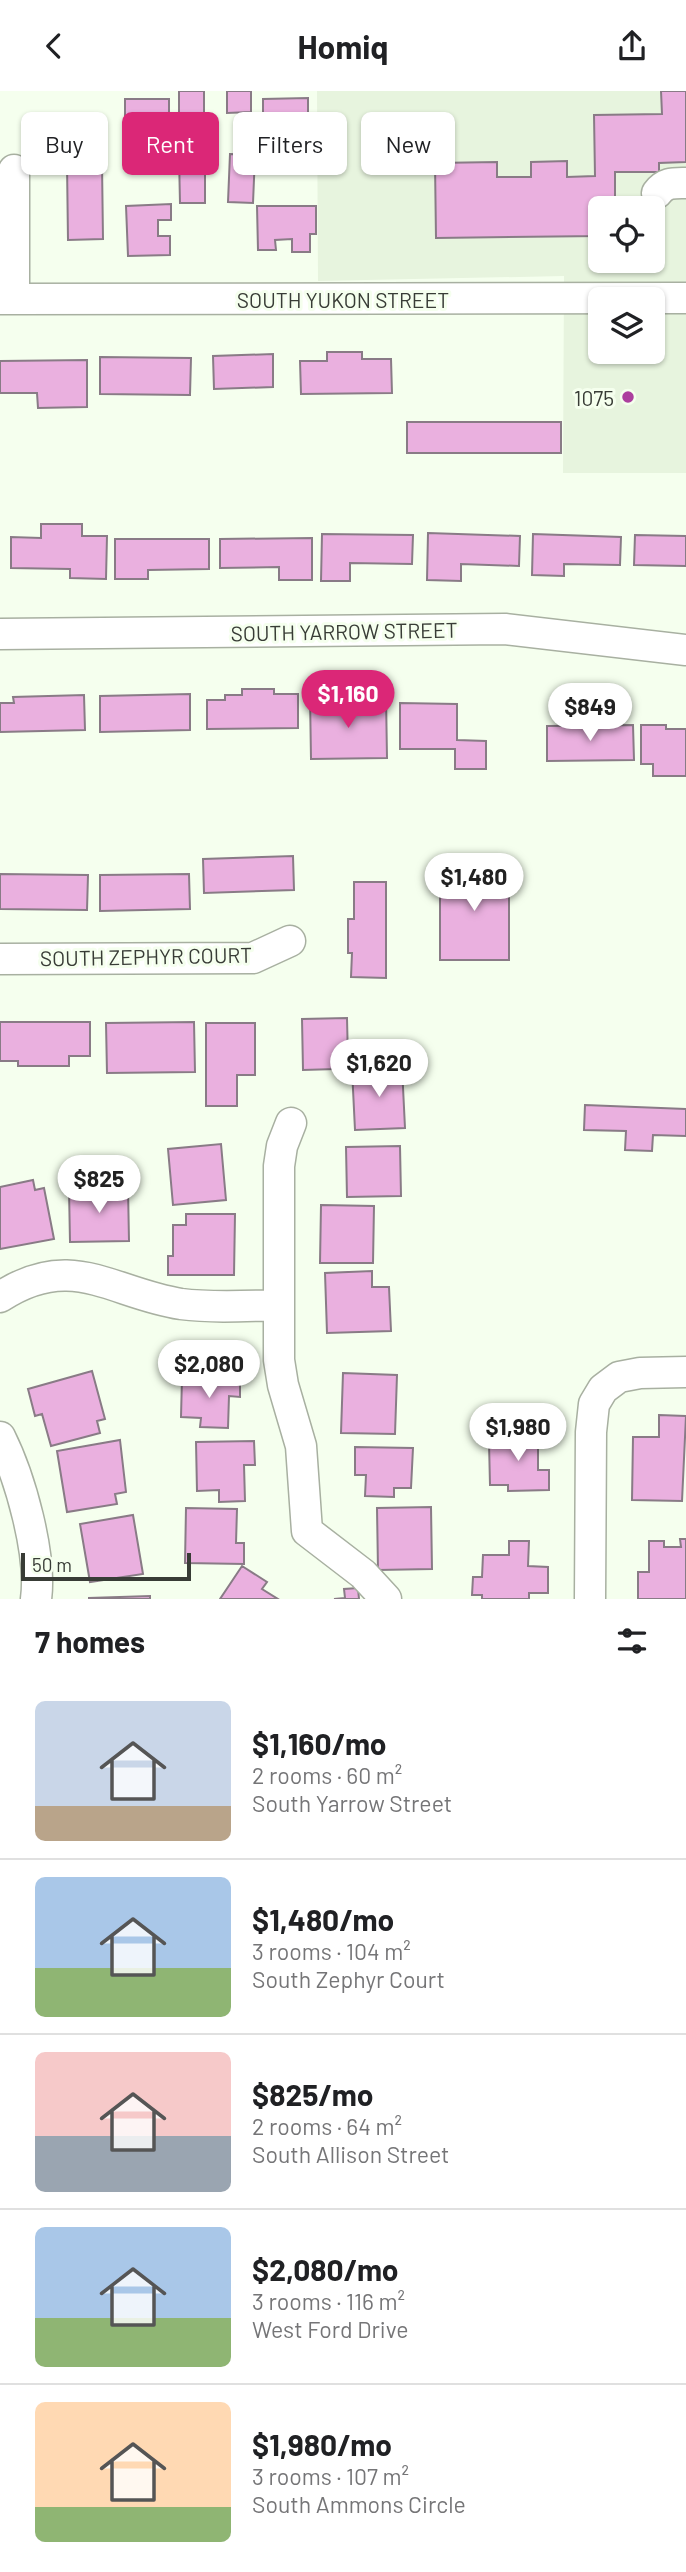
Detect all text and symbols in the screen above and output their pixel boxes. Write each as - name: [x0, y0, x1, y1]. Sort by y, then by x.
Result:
- icon: back: [35, 27, 73, 65]
- text: Homiq: [298, 27, 388, 65]
- icon: share: [613, 27, 651, 65]
- chip: Buy: [21, 112, 108, 175]
- chip: Rent: [122, 112, 219, 175]
- chip: Filters: [233, 112, 347, 175]
- chip: New: [361, 112, 455, 175]
- map controls: [588, 196, 665, 364]
- button: locate: [588, 196, 665, 273]
- street label: SOUTH YUKON STREET: [237, 287, 449, 312]
- button: layers: [588, 287, 665, 364]
- place label: 1075: [574, 385, 614, 410]
- marker: 1075: [620, 389, 636, 405]
- street label: SOUTH YARROW STREET: [230, 617, 458, 645]
- pin: $1,160: [291, 671, 405, 730]
- text: $1,160: [318, 679, 379, 707]
- pin: $849: [549, 683, 631, 743]
- text: $849: [564, 692, 616, 720]
- pin: $1,480: [417, 853, 531, 913]
- text: $1,480: [441, 862, 507, 890]
- street label: SOUTH ZEPHYR COURT: [40, 942, 252, 970]
- pin: $1,620: [322, 1039, 436, 1099]
- text: $1,620: [346, 1048, 412, 1076]
- pin: $825: [58, 1155, 140, 1215]
- text: $825: [74, 1164, 124, 1192]
- pin: $2,080: [152, 1341, 266, 1400]
- text: $2,080: [174, 1349, 244, 1377]
- pin: $1,980: [461, 1403, 575, 1463]
- text: $1,980: [485, 1412, 551, 1440]
- scale bar: [21, 1550, 191, 1582]
- text: 50 m: [32, 1553, 72, 1576]
- icon: filters: [613, 1622, 651, 1660]
- text: 7 homes: [35, 1623, 145, 1659]
- text: $1,160/mo: [252, 1725, 387, 1761]
- icon: home: [91, 1729, 175, 1813]
- text: 2 rooms · 60 m²: [252, 1761, 402, 1789]
- text: South Yarrow Street: [252, 1789, 452, 1817]
- text: $1,480/mo: [252, 1901, 394, 1937]
- icon: home: [91, 1905, 175, 1989]
- text: 3 rooms · 104 m²: [252, 1937, 411, 1965]
- text: South Zephyr Court: [252, 1965, 445, 1993]
- text: $825/mo: [252, 2076, 373, 2112]
- icon: home: [91, 2080, 175, 2164]
- text: 2 rooms · 64 m²: [252, 2112, 402, 2140]
- text: South Allison Street: [252, 2140, 449, 2168]
- text: $2,080/mo: [252, 2251, 399, 2287]
- icon: home: [91, 2255, 175, 2339]
- text: 3 rooms · 116 m²: [252, 2287, 405, 2315]
- text: West Ford Drive: [252, 2315, 408, 2343]
- text: $1,980/mo: [252, 2426, 392, 2462]
- icon: home: [91, 2430, 175, 2514]
- text: 3 rooms · 107 m²: [252, 2462, 409, 2490]
- text: South Ammons Circle: [252, 2490, 466, 2518]

